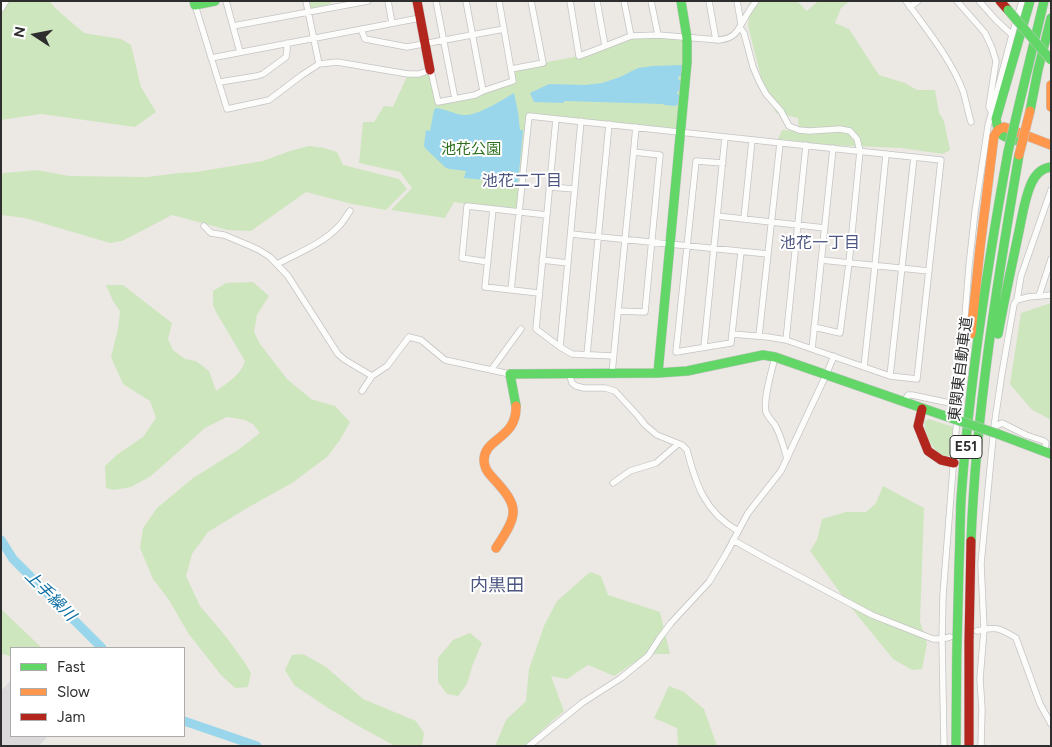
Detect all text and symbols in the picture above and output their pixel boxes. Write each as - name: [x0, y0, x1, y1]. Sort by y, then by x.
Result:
- north arrow: [10, 10, 60, 60]
- text: N: [10, 25, 29, 39]
- park label: 池花公園: [441, 141, 501, 159]
- district label: 池花二丁目: [482, 171, 562, 191]
- district label: 池花一丁目: [780, 233, 860, 253]
- street label: 東関東自動車道: [946, 316, 976, 422]
- road number: E51: [950, 436, 982, 458]
- water label: 上手繰川: [21, 567, 79, 625]
- district label: 内黒田: [470, 575, 524, 597]
- legend: [10, 647, 185, 737]
- text: Fast: [57, 658, 85, 676]
- text: Slow: [57, 683, 90, 701]
- text: Jam: [57, 708, 85, 726]

